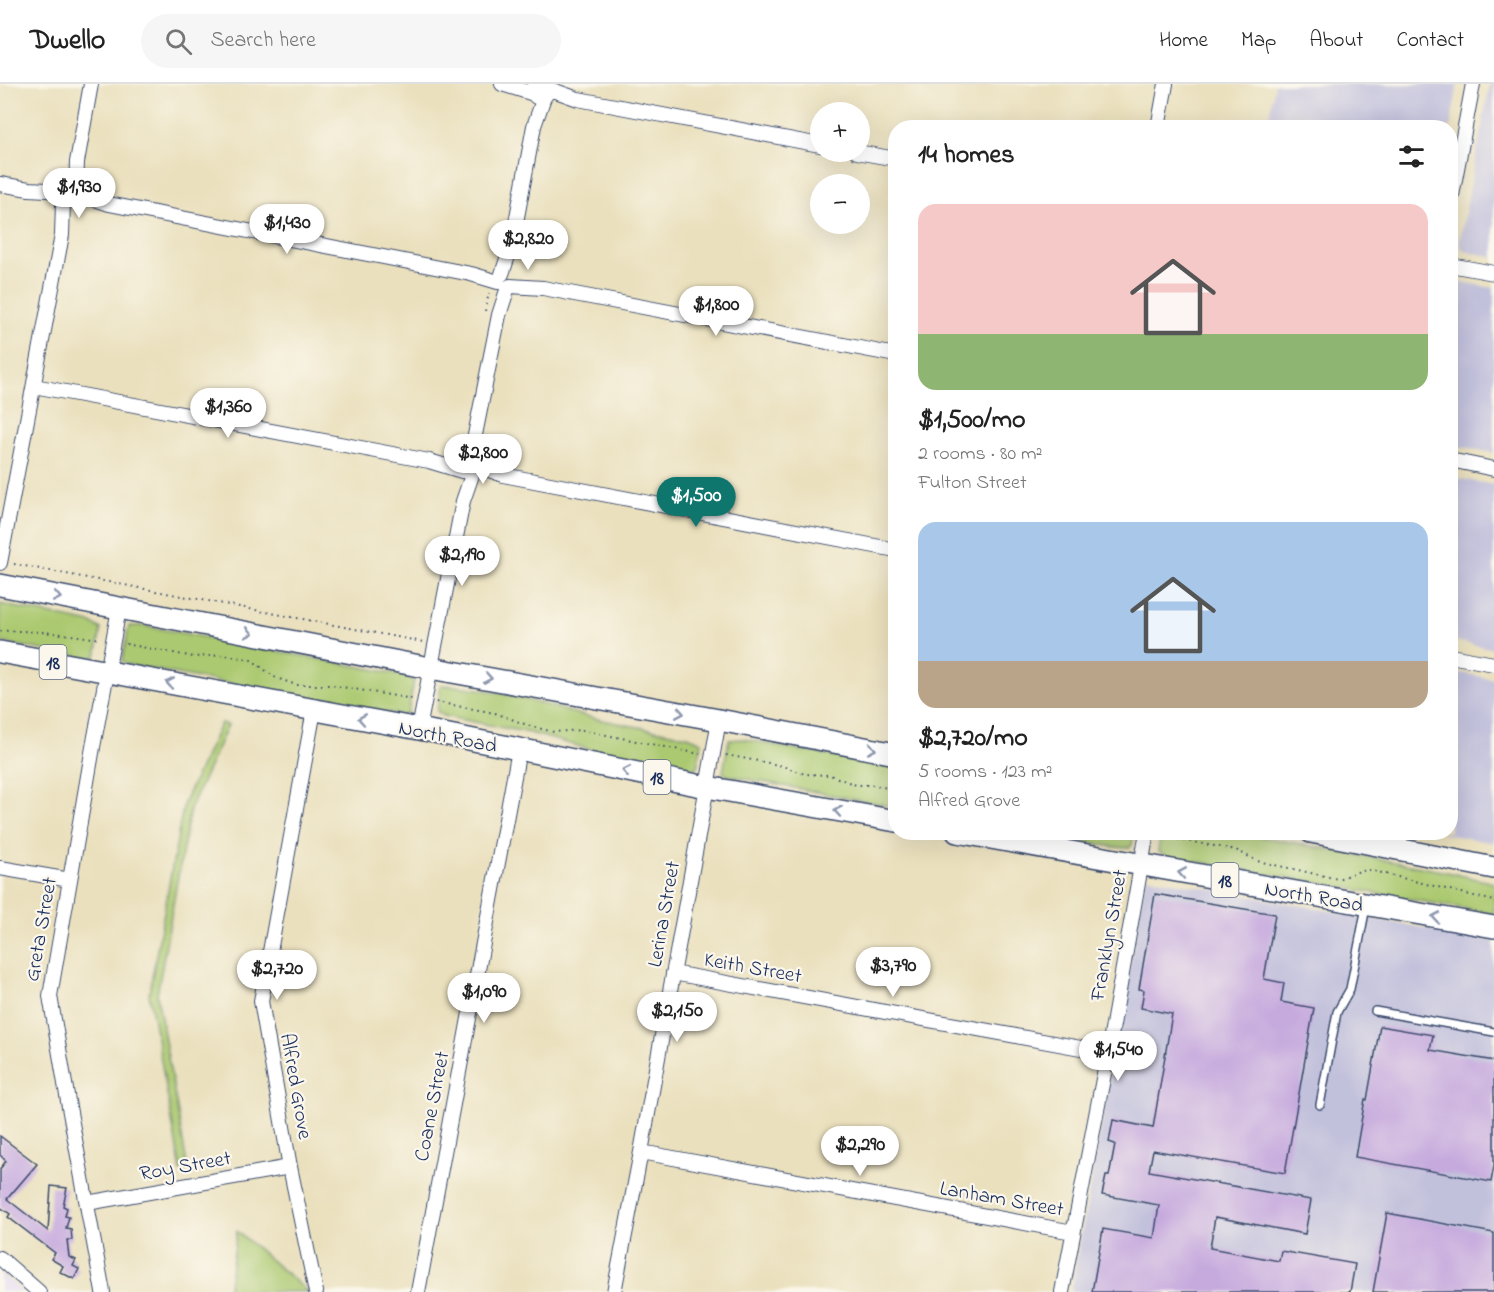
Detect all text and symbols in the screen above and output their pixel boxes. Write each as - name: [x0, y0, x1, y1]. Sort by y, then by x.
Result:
- search box: [141, 14, 561, 68]
- text: Dwello: [30, 21, 105, 62]
- icon: search: [162, 25, 195, 58]
- text: Search here: [210, 25, 316, 57]
- text: Home: [1159, 26, 1208, 56]
- text: Map: [1241, 26, 1276, 56]
- text: About: [1309, 26, 1363, 56]
- text: Contact: [1396, 26, 1464, 56]
- map controls: [810, 102, 870, 234]
- button: +: [810, 102, 870, 162]
- text: 14 homes: [918, 137, 1014, 175]
- icon: filters: [1395, 140, 1428, 173]
- pin: $1,930: [30, 168, 128, 219]
- text: $1,930: [57, 173, 101, 202]
- button: −: [810, 174, 870, 234]
- pin: $1,430: [238, 204, 336, 255]
- text: $1,430: [263, 209, 311, 238]
- pin: $2,820: [479, 220, 577, 271]
- text: $2,820: [502, 225, 554, 254]
- icon: home: [1119, 243, 1227, 351]
- pin: $1,800: [667, 286, 765, 337]
- text: $1,800: [693, 291, 739, 320]
- pin: $1,360: [179, 388, 277, 439]
- text: $1,360: [204, 393, 252, 422]
- text: $1,500/mo: [918, 402, 1026, 440]
- pin: $2,800: [434, 434, 532, 485]
- text: $2,800: [458, 439, 508, 468]
- text: 2 rooms · 80 m²: [918, 440, 1043, 469]
- text: Fulton Street: [918, 469, 1027, 498]
- pin: $1,500: [647, 477, 745, 528]
- text: $1,500: [671, 482, 721, 511]
- pin: $2,190: [413, 536, 511, 587]
- text: $2,190: [439, 541, 485, 570]
- icon: home: [1119, 561, 1227, 669]
- one-way arrow: [52, 590, 62, 603]
- one-way arrow: [244, 626, 254, 639]
- road number: 18: [40, 645, 66, 679]
- one-way arrow: [483, 672, 493, 684]
- one-way arrow: [165, 677, 175, 690]
- one-way arrow: [675, 706, 685, 719]
- one-way arrow: [357, 713, 367, 726]
- street label: North Road: [396, 714, 500, 762]
- text: $2,720/mo: [918, 720, 1028, 758]
- one-way arrow: [866, 742, 876, 755]
- text: 5 rooms · 123 m²: [918, 758, 1052, 787]
- road number: 18: [644, 760, 670, 794]
- one-way arrow: [621, 765, 631, 778]
- text: Alfred Grove: [918, 787, 1020, 816]
- one-way arrow: [833, 805, 843, 818]
- street label: Lerina Street: [641, 859, 689, 970]
- road number: 18: [1212, 863, 1238, 897]
- street label: Franklyn Street: [1083, 867, 1138, 1005]
- one-way arrow: [1178, 867, 1188, 880]
- street label: Greta Street: [18, 875, 66, 984]
- street label: North Road: [1262, 875, 1365, 921]
- one-way arrow: [1432, 911, 1442, 924]
- street label: Keith Street: [702, 946, 804, 992]
- pin: $3,790: [844, 947, 942, 998]
- pin: $2,720: [228, 950, 326, 1001]
- text: $3,790: [870, 952, 916, 981]
- text: $2,720: [251, 955, 303, 984]
- pin: $1,090: [435, 973, 533, 1024]
- text: $1,090: [461, 978, 507, 1007]
- pin: $2,150: [628, 992, 726, 1043]
- text: $2,150: [651, 997, 703, 1026]
- street label: Alfred Grove: [271, 1031, 319, 1142]
- pin: $1,540: [1069, 1031, 1167, 1082]
- text: $1,540: [1093, 1036, 1143, 1065]
- street label: Coane Street: [408, 1049, 458, 1164]
- pin: $2,290: [811, 1126, 909, 1177]
- text: $2,290: [835, 1131, 885, 1160]
- street label: Roy Street: [137, 1144, 234, 1192]
- street label: Lanham Street: [937, 1174, 1066, 1226]

